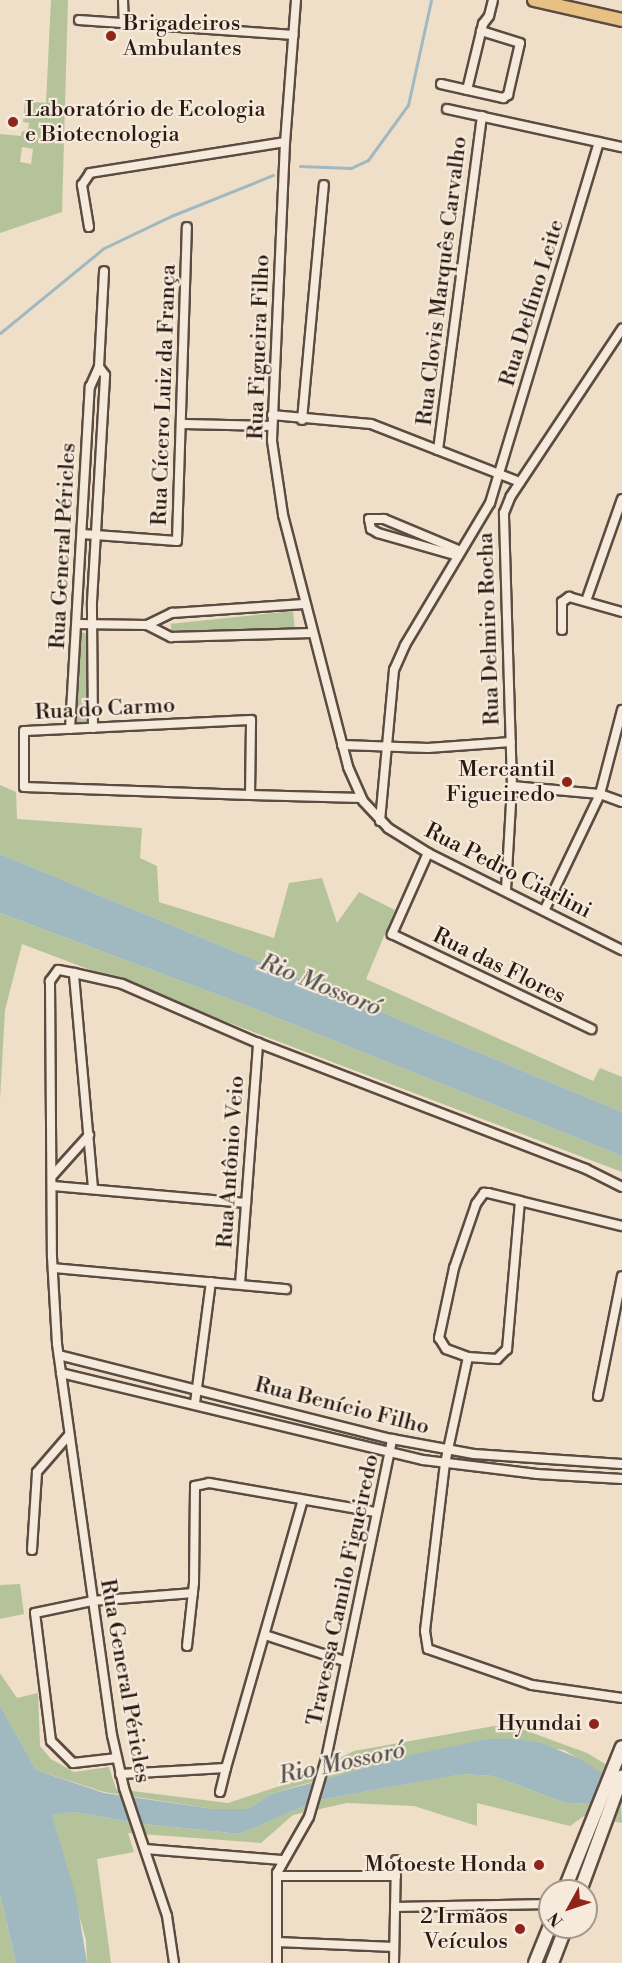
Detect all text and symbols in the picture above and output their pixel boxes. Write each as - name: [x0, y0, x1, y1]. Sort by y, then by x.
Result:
- place label: Brigadeiros Ambulantes: [123, 10, 242, 62]
- marker: Brigadeiros Ambulantes: [104, 29, 118, 43]
- place label: Laboratório de Ecologia e Biotecnologia: [25, 96, 266, 148]
- marker: Laboratório de Ecologia e Biotecnologia: [6, 115, 20, 129]
- street label: Rua Clovis Marquês Carvalho: [411, 135, 473, 427]
- street label: Rua Delfino Leite: [494, 216, 570, 390]
- street label: Rua Figueira Filho: [243, 254, 275, 440]
- street label: Rua Cícero Luiz da França: [146, 264, 182, 526]
- street label: Rua General Péricles: [44, 442, 82, 650]
- street label: Rua Delmiro Rocha: [472, 532, 506, 726]
- street label: Rua do Carmo: [34, 692, 176, 726]
- place label: Mercantil Figueiredo: [446, 756, 555, 807]
- marker: Mercantil Figueiredo: [560, 775, 574, 789]
- street label: Rua Pedro Ciarlini: [420, 818, 596, 924]
- street label: Rua das Flores: [428, 922, 570, 1010]
- water label: Rio Mossoró: [255, 949, 385, 1023]
- street label: Rua Antônio Veio: [212, 1075, 250, 1249]
- street label: Rua Benício Filho: [252, 1372, 432, 1440]
- street label: Travessa Camilo Figueiredo: [301, 1452, 385, 1728]
- street label: Rua General Péricles: [94, 1577, 156, 1785]
- place label: Hyundai: [497, 1711, 582, 1737]
- marker: Hyundai: [587, 1717, 601, 1731]
- water label: Rio Mossoró: [276, 1737, 408, 1791]
- place label: Motoeste Honda: [365, 1852, 527, 1878]
- marker: Motoeste Honda: [532, 1858, 546, 1872]
- north arrow: [538, 1879, 598, 1939]
- place label: 2 Irmãos Veículos: [420, 1903, 508, 1954]
- text: N: [544, 1908, 567, 1931]
- marker: 2 Irmãos Veículos: [513, 1922, 527, 1936]

